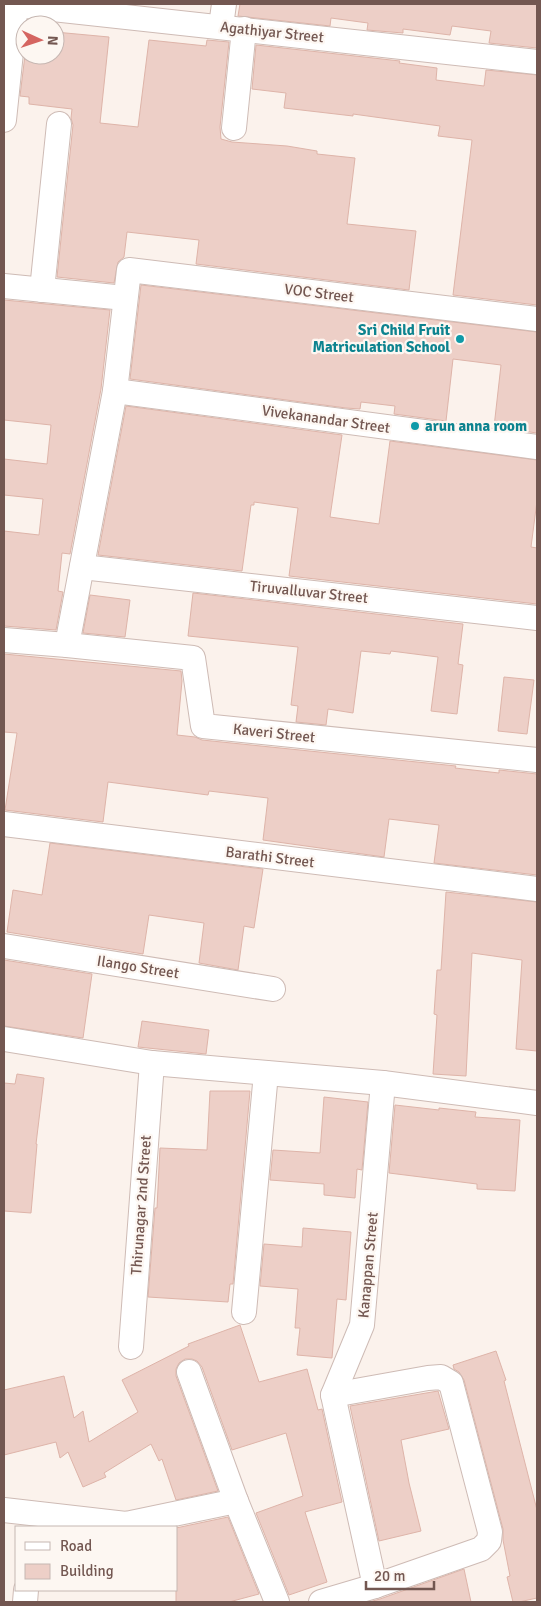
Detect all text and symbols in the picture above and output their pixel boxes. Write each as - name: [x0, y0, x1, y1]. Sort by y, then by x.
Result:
- north arrow: [15, 15, 65, 65]
- street label: Agathiyar Street: [219, 18, 325, 46]
- text: N: [44, 35, 61, 46]
- street label: VOC Street: [283, 280, 355, 306]
- place label: Sri Child Fruit Matriculation School: [312, 321, 450, 356]
- marker: Sri Child Fruit Matriculation School: [454, 333, 466, 345]
- street label: Vivekanandar Street: [261, 401, 391, 437]
- place label: arun anna room: [425, 417, 527, 435]
- marker: arun anna room: [409, 420, 421, 432]
- street label: Tiruvalluvar Street: [249, 577, 369, 607]
- street label: Kaveri Street: [232, 720, 316, 746]
- street label: Barathi Street: [225, 843, 315, 871]
- street label: Ilango Street: [96, 952, 180, 982]
- street label: Thirunagar 2nd Street: [127, 1135, 155, 1275]
- street label: Kanappan Street: [354, 1211, 382, 1319]
- legend: [15, 1526, 178, 1591]
- text: Road: [60, 1537, 92, 1555]
- scale bar: [366, 1558, 434, 1590]
- text: Building: [60, 1562, 114, 1580]
- text: 20 m: [374, 1567, 405, 1585]

